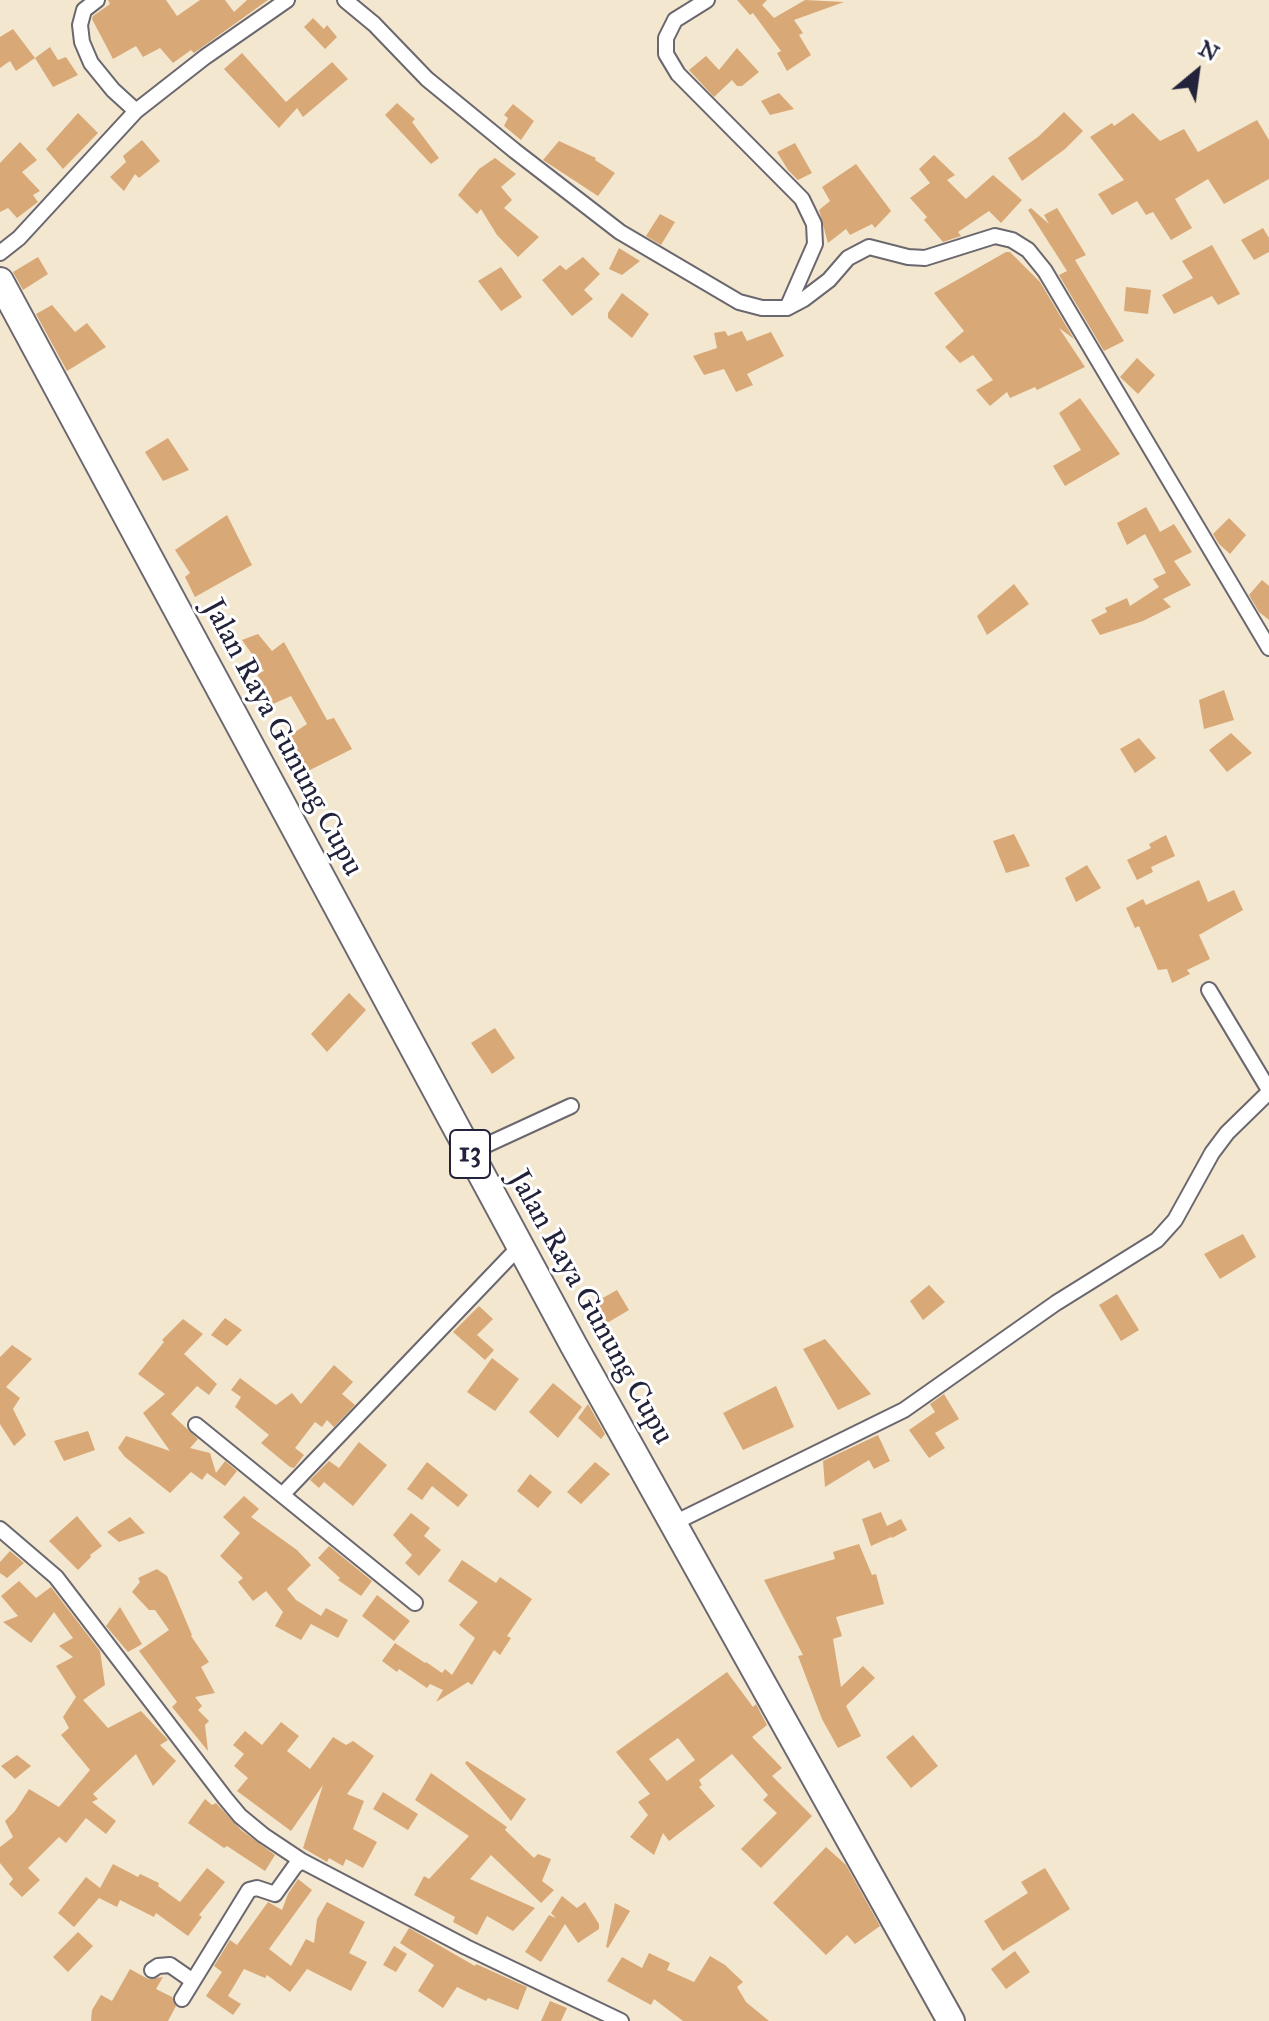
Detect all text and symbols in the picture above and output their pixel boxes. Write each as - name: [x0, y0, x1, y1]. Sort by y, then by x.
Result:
- north arrow: [1157, 32, 1237, 112]
- text: N: [1194, 34, 1224, 67]
- street label: Jalan Raya Gunung Cupu: [194, 594, 370, 882]
- road number: 13: [450, 1130, 490, 1178]
- street label: Jalan Raya Gunung Cupu: [500, 1165, 680, 1451]

